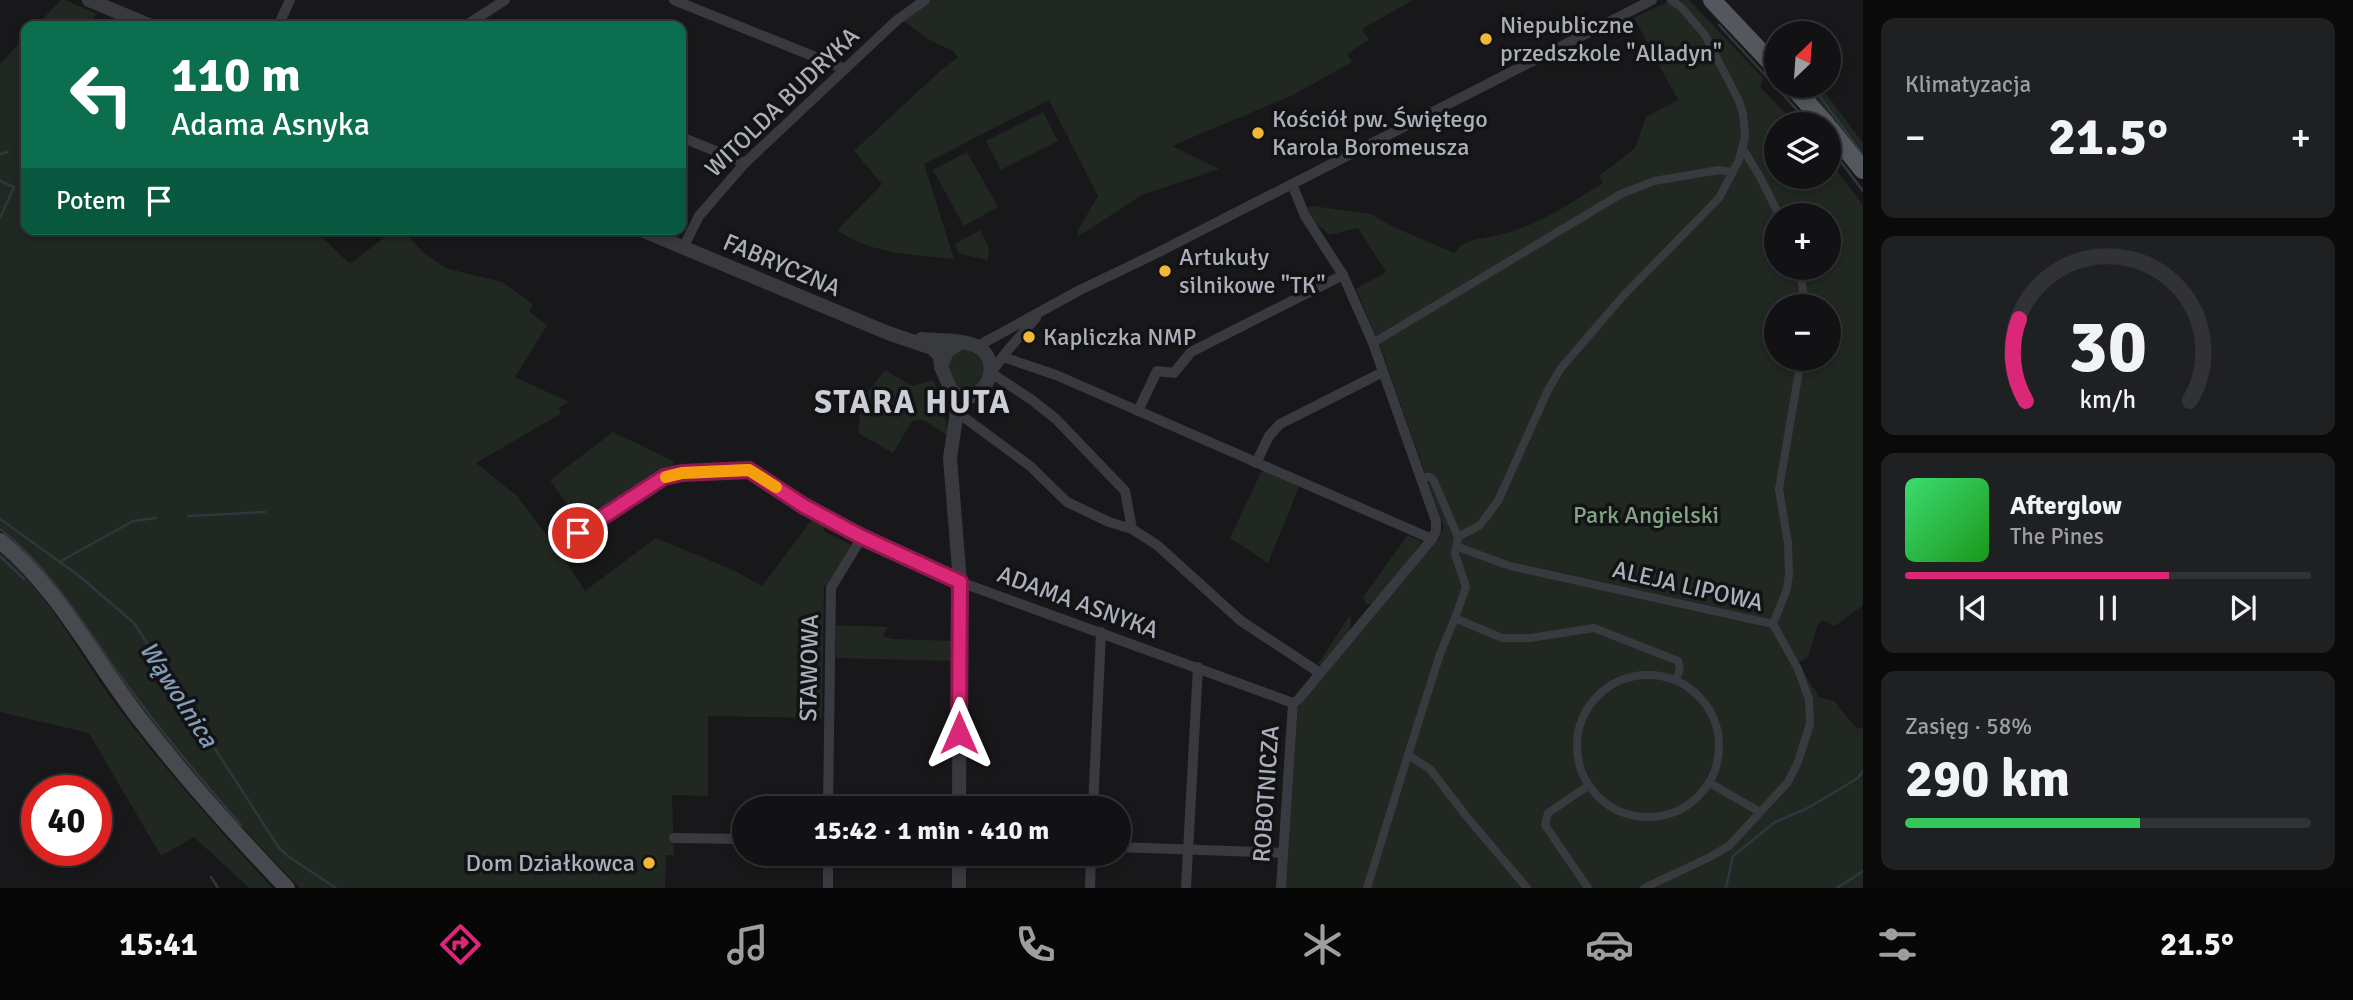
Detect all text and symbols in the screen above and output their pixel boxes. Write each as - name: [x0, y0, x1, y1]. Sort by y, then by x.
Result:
- place label: Niepubliczne przedszkole "Alladyn": [1500, 10, 1722, 68]
- street label: WITOLDA BUDRYKA: [699, 21, 866, 183]
- north arrow: [1764, 21, 1841, 98]
- map controls: [1764, 21, 1841, 371]
- marker: Niepubliczne przedszkole "Alladyn": [1478, 31, 1494, 47]
- text: 110 m: [171, 45, 301, 105]
- icon: left: [56, 49, 147, 140]
- text: Klimatyzacja: [1905, 70, 2031, 99]
- place label: Kościół pw. Świętego Karola Boromeusza: [1272, 104, 1488, 162]
- text: Adama Asnyka: [171, 105, 370, 144]
- text: 21.5°: [2048, 105, 2168, 169]
- button: layers: [1764, 112, 1841, 189]
- text: −: [1905, 114, 1926, 161]
- text: +: [2290, 114, 2311, 161]
- marker: Kościół pw. Świętego Karola Boromeusza: [1250, 125, 1266, 141]
- icon: arrive: [140, 182, 178, 220]
- text: Potem: [56, 185, 126, 217]
- button: +: [1764, 203, 1841, 280]
- street label: FABRYCZNA: [719, 227, 846, 303]
- place label: Artukuły silnikowe "TK": [1179, 242, 1325, 300]
- marker: Artukuły silnikowe "TK": [1157, 263, 1173, 279]
- button: −: [1764, 294, 1841, 371]
- text: 30: [2069, 304, 2147, 393]
- place label: Kapliczka NMP: [1043, 322, 1196, 352]
- marker: Kapliczka NMP: [1021, 329, 1037, 345]
- district label: STARA HUTA: [814, 383, 1012, 422]
- text: km/h: [2080, 384, 2136, 415]
- text: Afterglow: [2010, 490, 2122, 522]
- park label: Park Angielski: [1573, 500, 1719, 530]
- pin: [548, 503, 608, 563]
- icon: arrive: [559, 514, 597, 552]
- text: The Pines: [2010, 522, 2104, 551]
- street label: ALEJA LIPOWA: [1610, 554, 1767, 618]
- street label: ADAMA ASNYKA: [993, 559, 1163, 645]
- icon: previous: [1954, 589, 1992, 627]
- icon: pause: [2089, 589, 2127, 627]
- icon: next: [2224, 589, 2262, 627]
- street label: STAWOWA: [793, 614, 825, 722]
- water label: Wąwolnica: [132, 635, 225, 754]
- position arrow: [922, 696, 996, 770]
- text: Zasięg · 58%: [1905, 712, 2032, 741]
- street label: ROBOTNICZA: [1246, 724, 1286, 863]
- text: 290 km: [1905, 747, 2070, 811]
- speed limit sign: 40: [21, 775, 112, 866]
- text: 15:42 · 1 min · 410 m: [814, 815, 1049, 847]
- place label: Dom Działkowca: [466, 848, 635, 878]
- marker: Dom Działkowca: [641, 855, 657, 871]
- icon: directions: [436, 920, 485, 969]
- icon: music: [723, 920, 772, 969]
- icon: phone: [1011, 920, 1060, 969]
- icon: climate: [1298, 920, 1347, 969]
- icon: car: [1585, 920, 1634, 969]
- icon: filters: [1873, 920, 1922, 969]
- text: 15:41: [119, 925, 198, 964]
- text: 21.5°: [2160, 925, 2234, 964]

